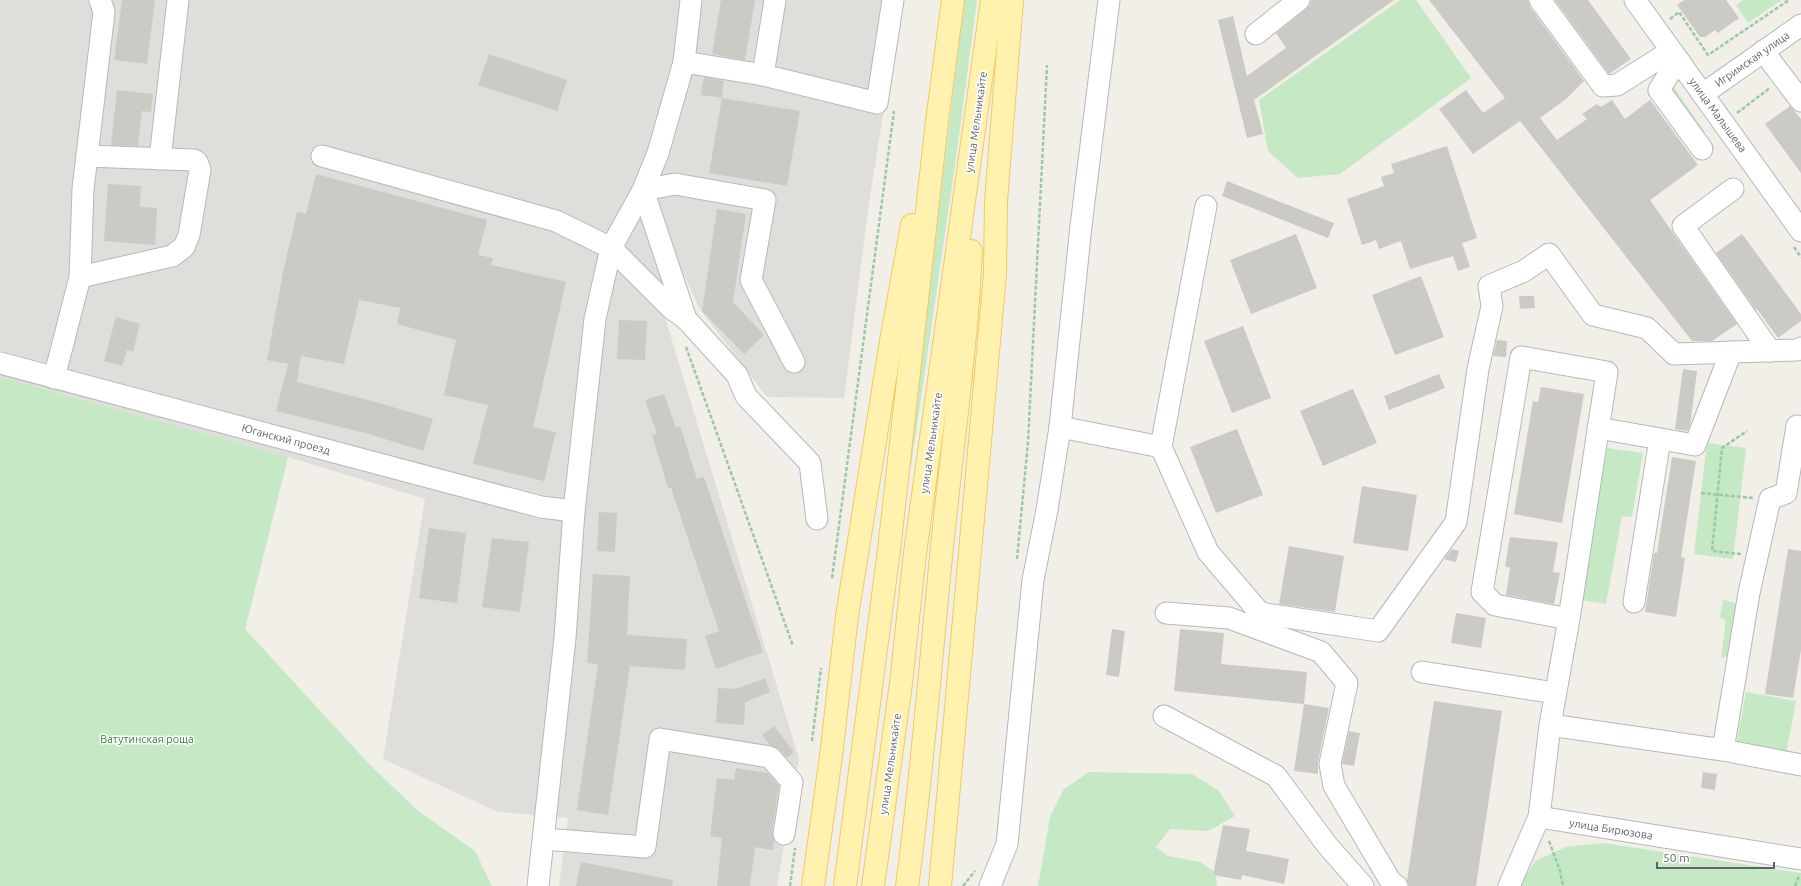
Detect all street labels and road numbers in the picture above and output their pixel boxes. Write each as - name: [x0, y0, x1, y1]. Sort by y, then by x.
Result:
- street label: Игримская улица: [1712, 29, 1792, 89]
- street label: улица Мельникайте: [963, 71, 989, 173]
- street label: улица Малышева: [1687, 75, 1749, 155]
- street label: улица Мельникайте: [918, 392, 944, 494]
- street label: Юганский проезд: [240, 421, 332, 457]
- street label: улица Мельникайте: [877, 713, 903, 815]
- street label: улица Бирюзова: [1568, 816, 1654, 842]

